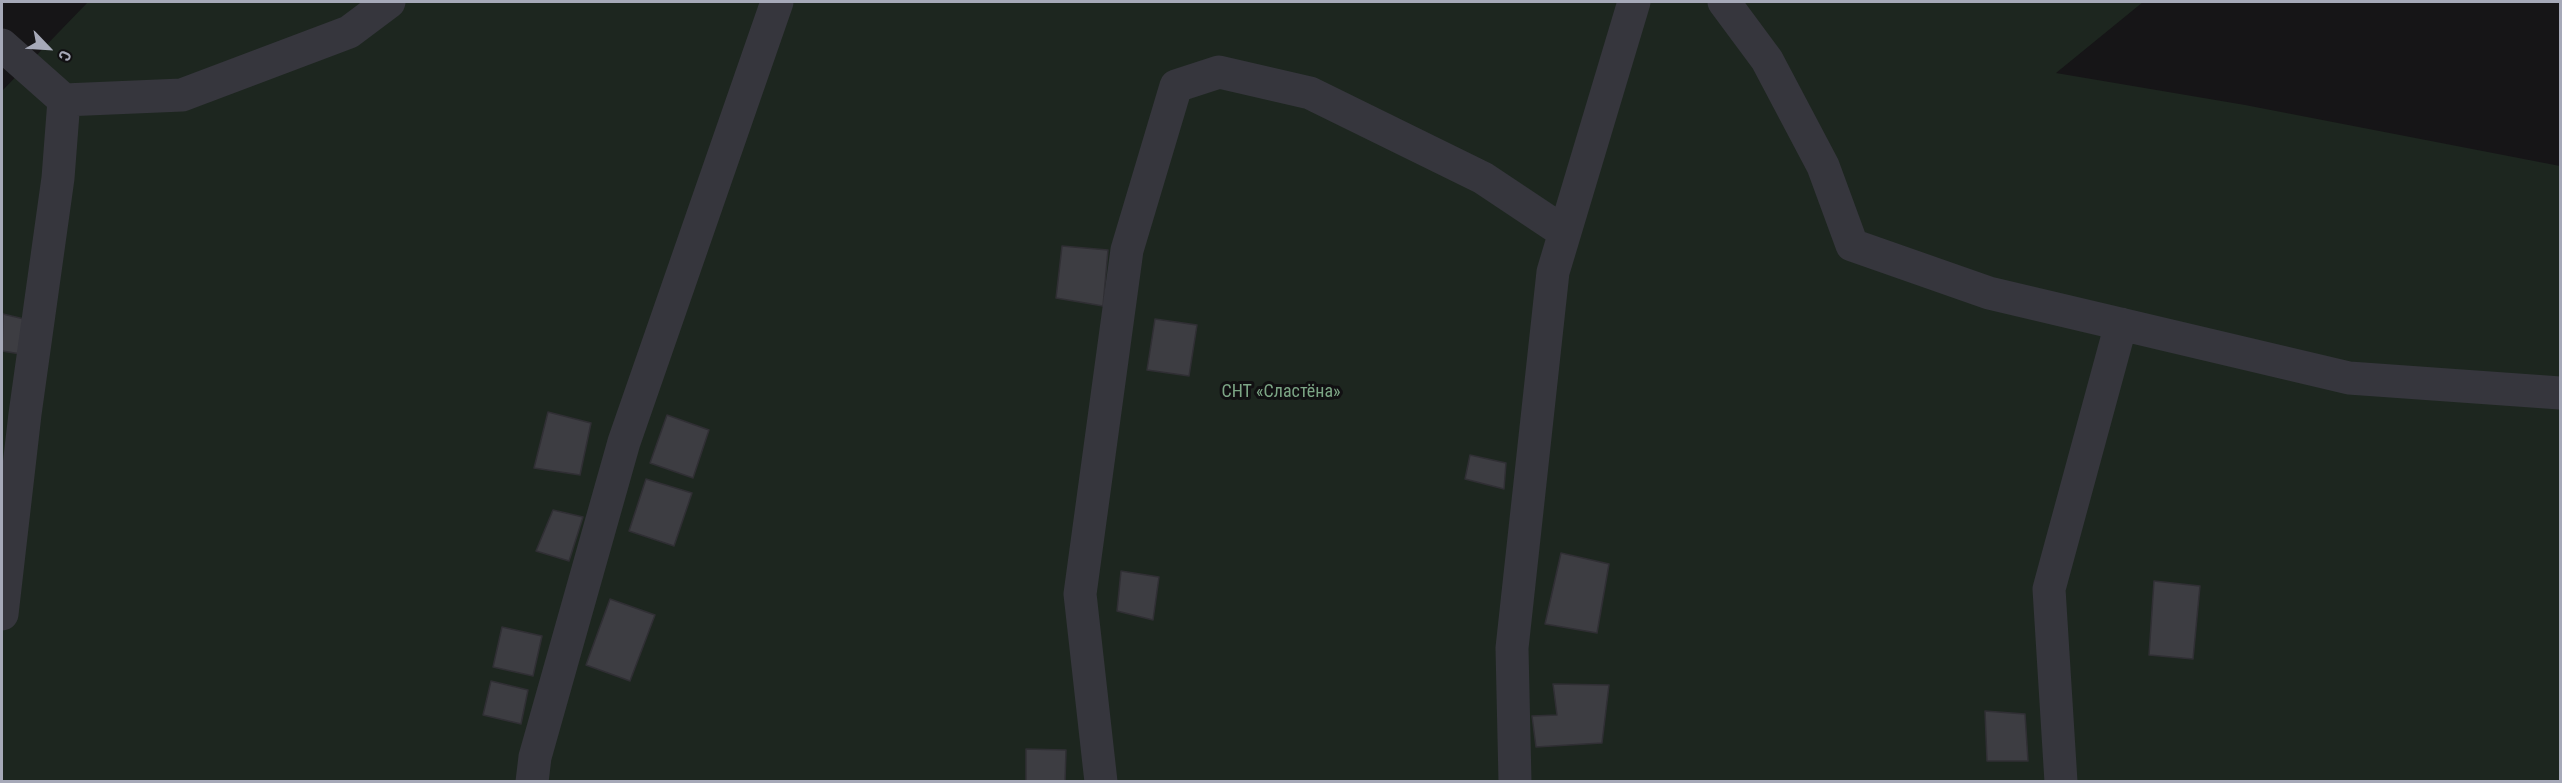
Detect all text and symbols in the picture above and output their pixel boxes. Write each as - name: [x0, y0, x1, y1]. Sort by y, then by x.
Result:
- north arrow: [18, 18, 78, 78]
- text: С: [54, 48, 75, 64]
- park label: СНТ «Сластёна»: [1221, 381, 1341, 403]

